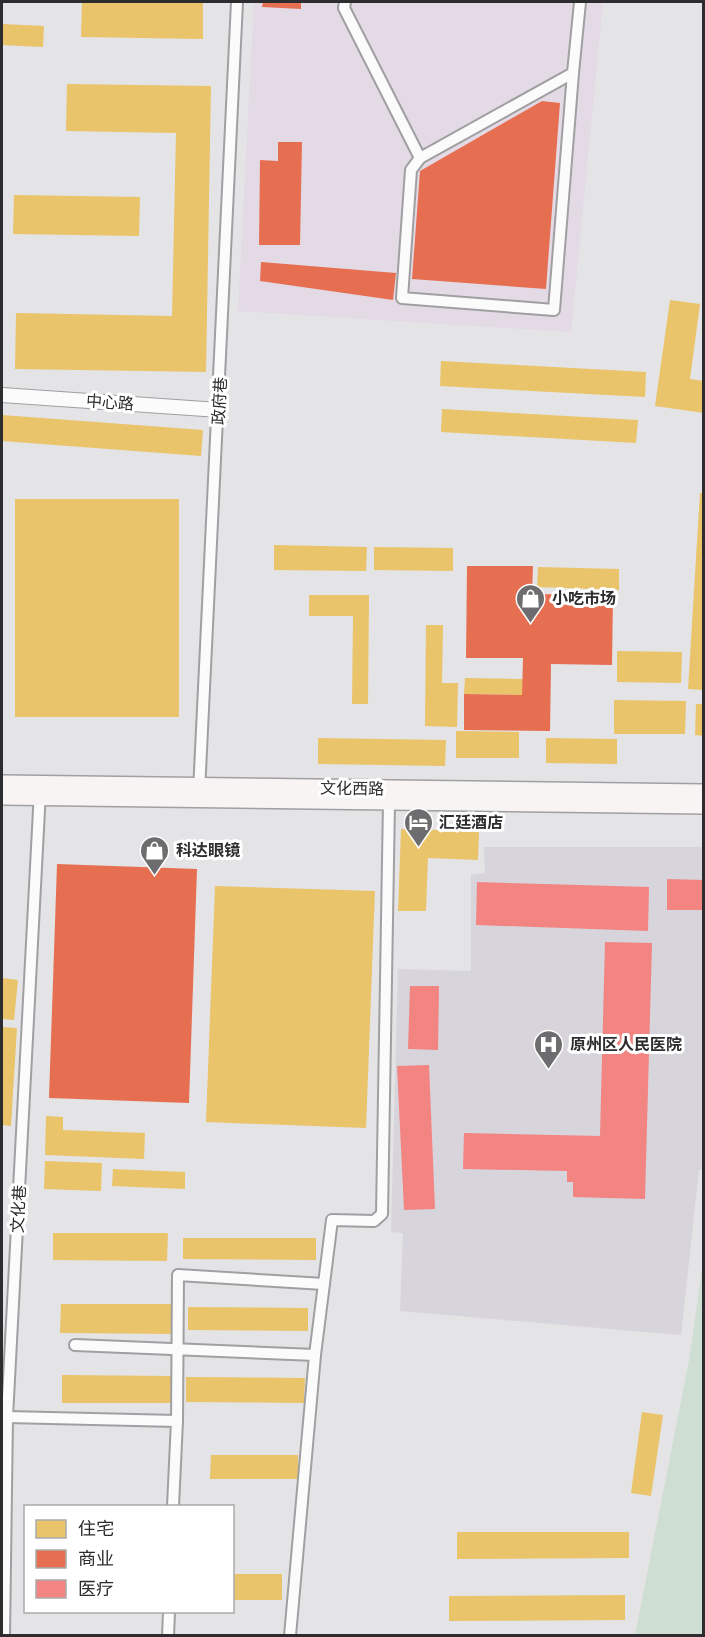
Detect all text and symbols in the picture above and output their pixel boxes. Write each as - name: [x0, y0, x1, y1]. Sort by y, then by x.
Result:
- street label: 政府巷: [206, 376, 232, 426]
- street label: 中心路: [85, 388, 135, 416]
- shop icon: 小吃市场: [515, 582, 547, 624]
- place label: 小吃市场: [552, 586, 616, 610]
- street label: 文化西路: [320, 775, 384, 801]
- hotel icon: 汇廷酒店: [402, 806, 434, 848]
- place label: 汇廷酒店: [439, 810, 503, 834]
- shop icon: 科达眼镜: [139, 834, 171, 876]
- place label: 科达眼镜: [176, 838, 240, 862]
- hospital icon: 原州区人民医院: [533, 1028, 565, 1070]
- place label: 原州区人民医院: [570, 1032, 682, 1056]
- street label: 文化巷: [5, 1184, 31, 1234]
- legend: [24, 1505, 234, 1613]
- text: 住宅: [78, 1515, 114, 1542]
- text: 商业: [78, 1545, 114, 1572]
- text: 医疗: [78, 1575, 114, 1602]

